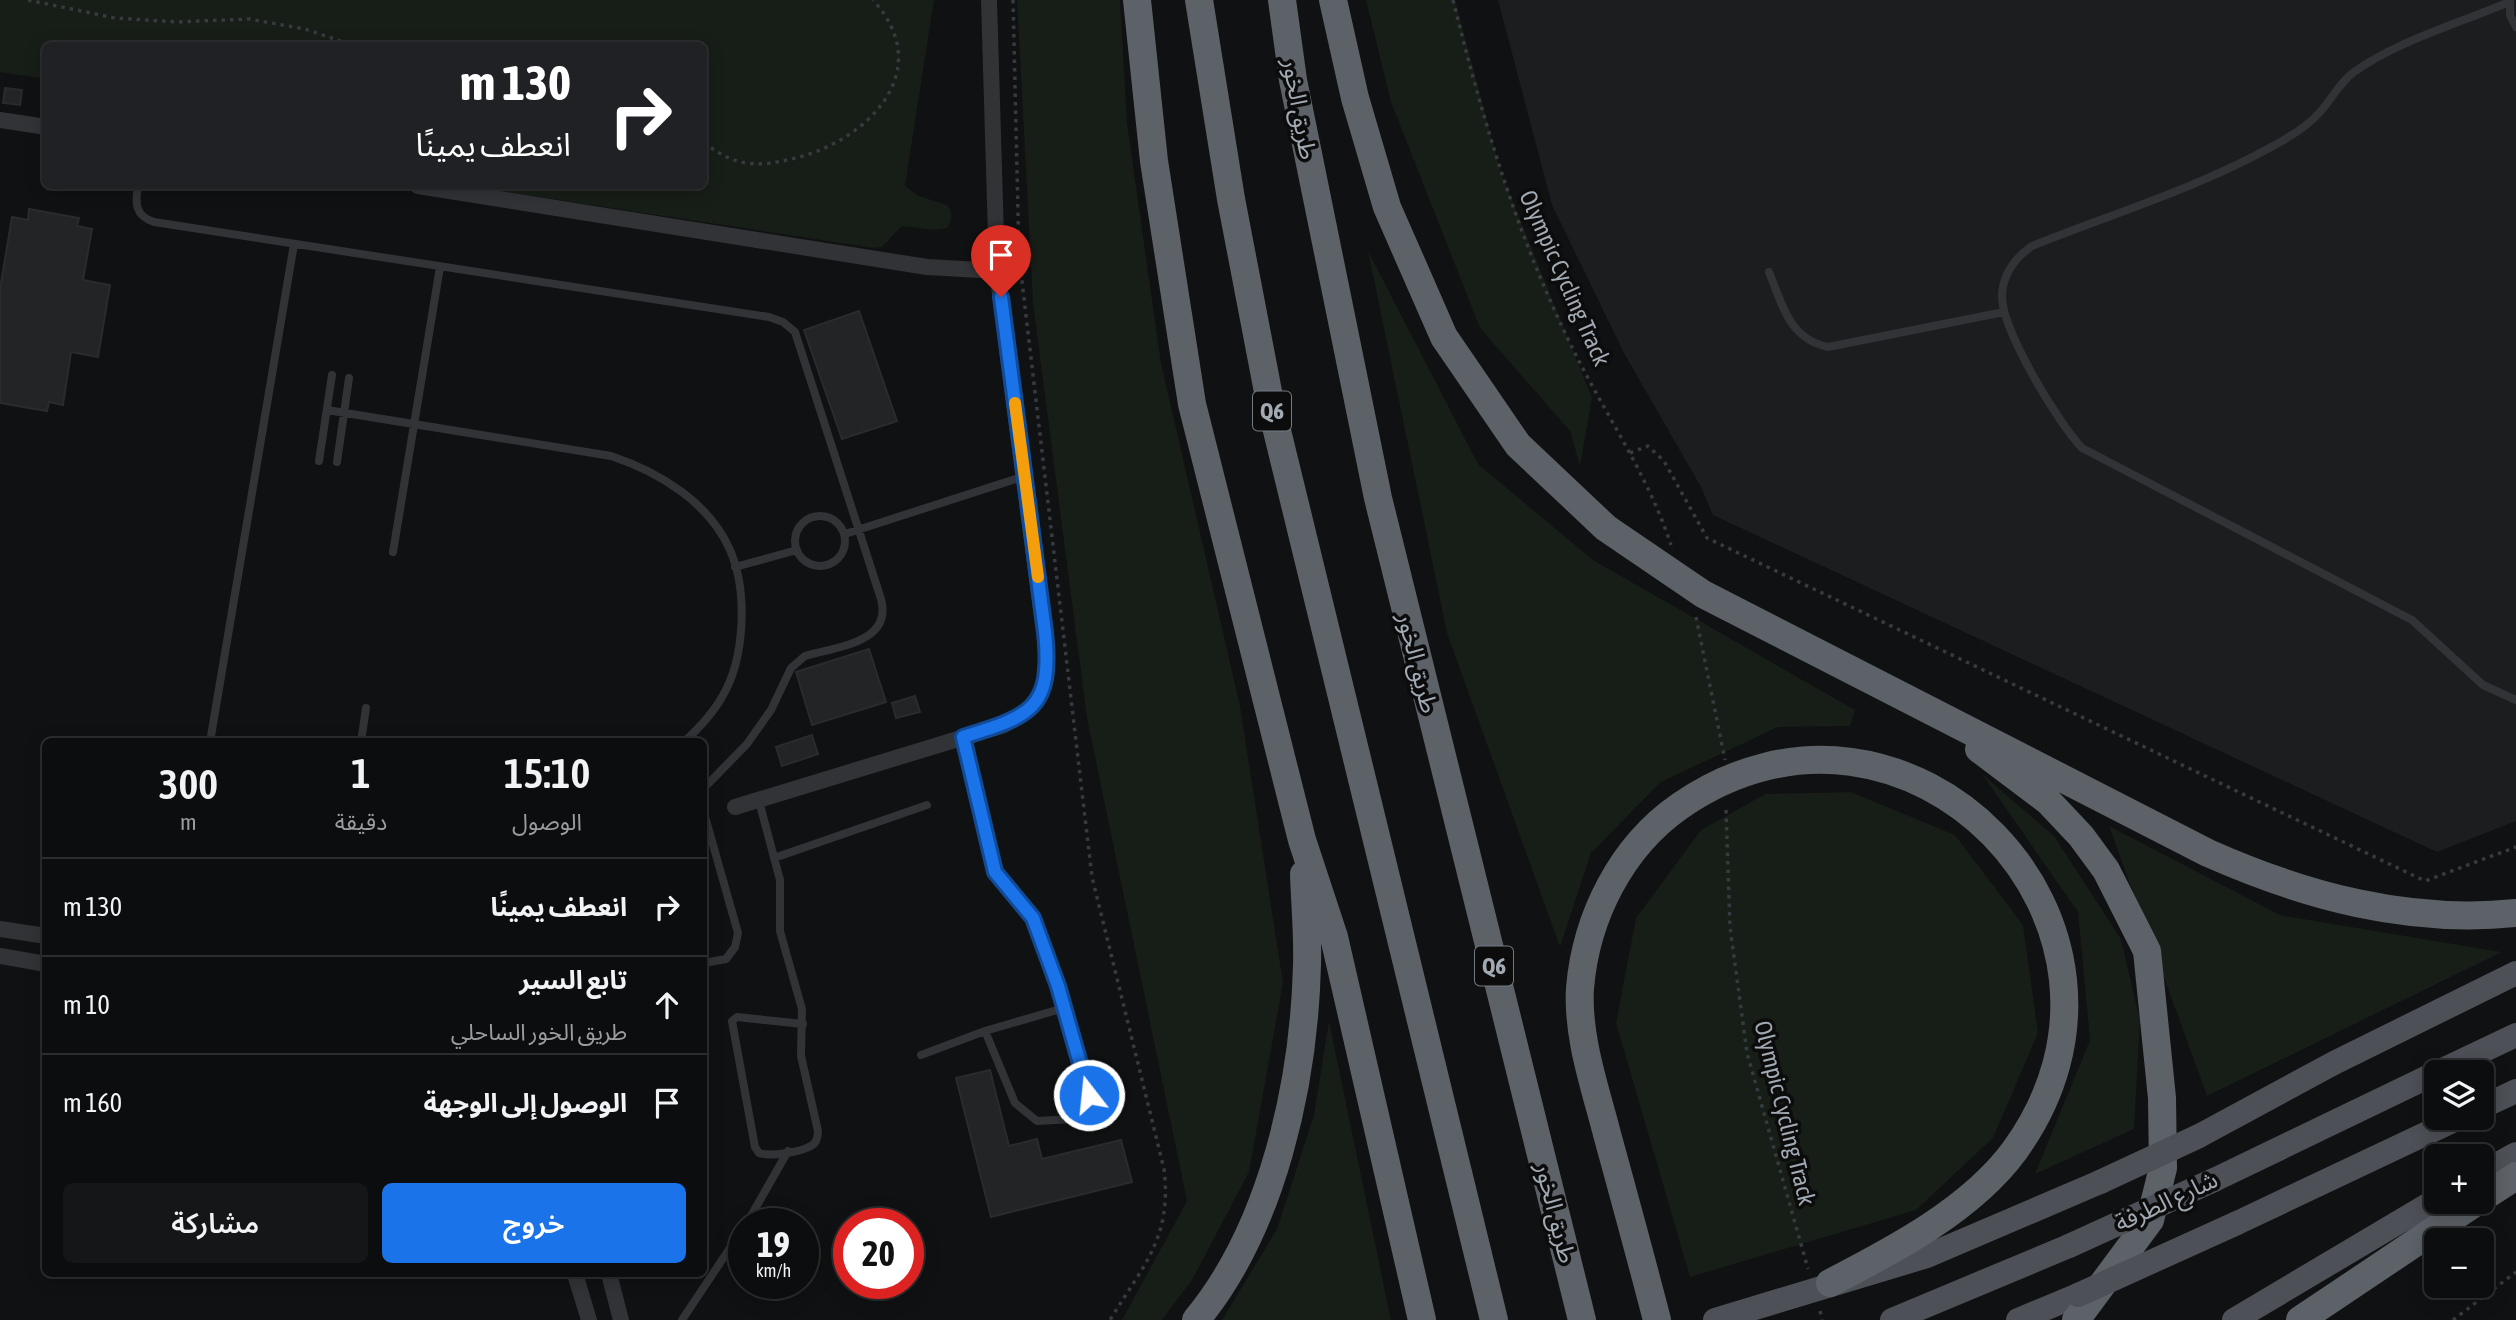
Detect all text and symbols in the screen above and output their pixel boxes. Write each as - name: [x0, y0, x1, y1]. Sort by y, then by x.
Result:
- text: 130 m: [460, 54, 571, 110]
- street label: طريق الخور: [1276, 55, 1322, 162]
- icon: right: [595, 70, 686, 161]
- text: انعطف يمينًا: [416, 126, 571, 163]
- street label: Olympic Cycling Track: [1514, 186, 1616, 370]
- pin: [971, 225, 1031, 297]
- icon: arrive: [982, 236, 1020, 274]
- road number: Q6: [1253, 392, 1291, 430]
- street label: طريق الخور: [1390, 609, 1443, 716]
- text: 1: [351, 749, 371, 797]
- text: 15:10: [504, 749, 590, 797]
- text: 300: [159, 760, 218, 808]
- text: m: [180, 809, 197, 835]
- text: دقيقة: [335, 809, 387, 835]
- text: الوصول: [512, 809, 582, 835]
- icon: right: [648, 888, 686, 926]
- text: 130 m: [63, 892, 122, 922]
- text: انعطف يمينًا: [490, 892, 627, 922]
- road number: Q6: [1475, 946, 1513, 986]
- text: تابع السير: [519, 965, 627, 995]
- icon: ahead: [648, 986, 686, 1024]
- text: 10 m: [63, 990, 110, 1020]
- street label: Olympic Cycling Track: [1749, 1018, 1821, 1208]
- text: طريق الخور الساحلي: [451, 1019, 627, 1045]
- position arrow: [1052, 1058, 1126, 1132]
- map controls: [2424, 1060, 2494, 1298]
- button: layers: [2424, 1060, 2494, 1130]
- icon: arrive: [648, 1084, 686, 1122]
- text: 160 m: [63, 1088, 122, 1118]
- text: الوصول إلى الوجهة: [424, 1088, 627, 1118]
- button: +: [2424, 1144, 2494, 1214]
- street label: طريق الخور: [1528, 1159, 1581, 1266]
- street label: شارع الطرفة: [2110, 1165, 2223, 1240]
- button: مشاركة: [63, 1183, 368, 1263]
- button: خروج: [382, 1183, 686, 1263]
- speed limit sign: 20: [833, 1208, 924, 1299]
- text: 19: [757, 1224, 790, 1264]
- button: −: [2424, 1228, 2494, 1298]
- text: km/h: [756, 1260, 791, 1281]

